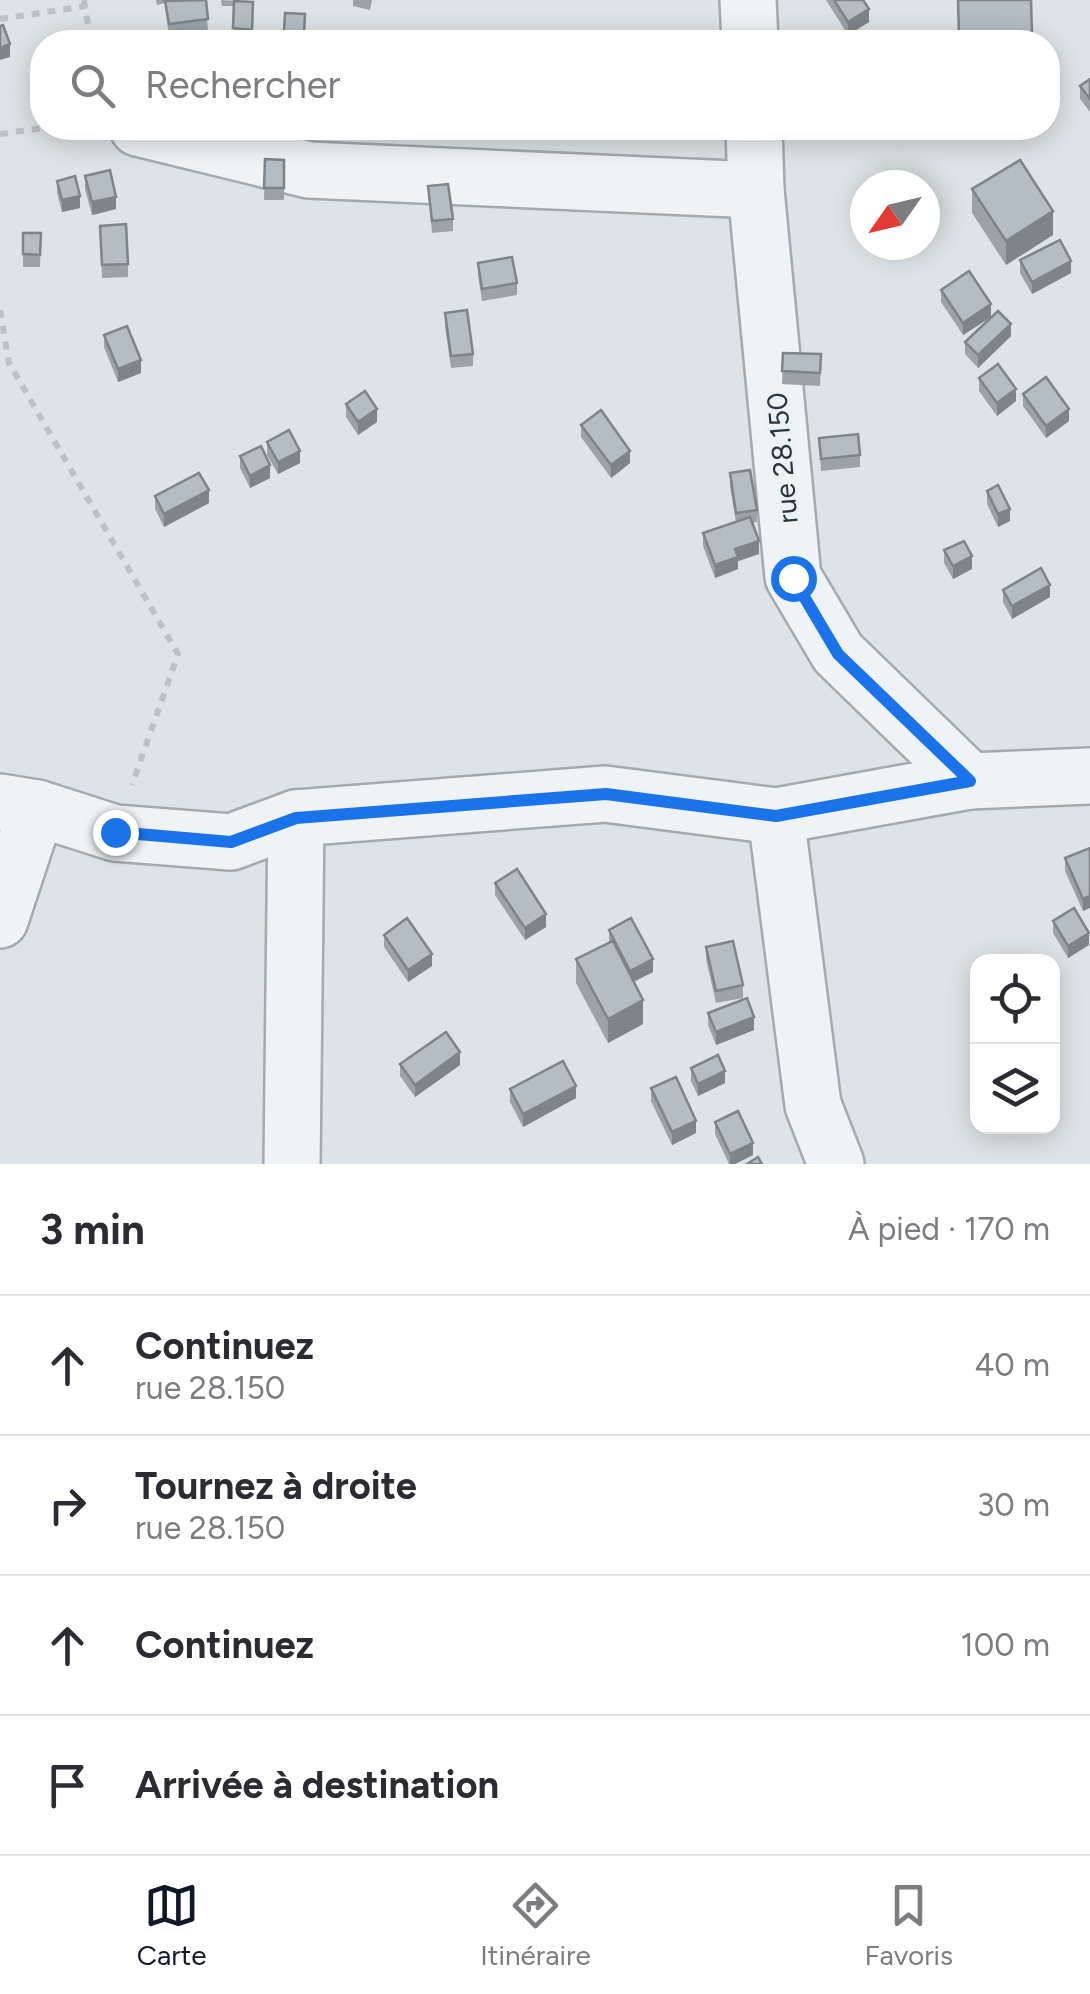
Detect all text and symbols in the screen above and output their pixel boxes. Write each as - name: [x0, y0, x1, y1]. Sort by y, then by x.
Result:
- search box: [30, 30, 1060, 140]
- icon: search: [65, 58, 120, 113]
- text: Rechercher: [145, 62, 340, 108]
- north arrow: [850, 170, 940, 260]
- street label: rue 28.150: [759, 391, 805, 525]
- route start: [771, 556, 817, 602]
- route end: [93, 810, 139, 856]
- map controls: [970, 954, 1060, 1134]
- button: locate: [970, 954, 1060, 1044]
- button: layers: [970, 1044, 1060, 1134]
- text: 3 min: [40, 1204, 145, 1255]
- text: À pied · 170 m: [848, 1210, 1050, 1248]
- text: Continuez: [135, 1323, 314, 1369]
- icon: ahead: [40, 1338, 95, 1393]
- text: 40 m: [974, 1346, 1050, 1384]
- text: rue 28.150: [135, 1369, 285, 1407]
- text: Tournez à droite: [135, 1463, 417, 1509]
- icon: right: [40, 1478, 95, 1533]
- text: 30 m: [977, 1486, 1050, 1524]
- text: rue 28.150: [135, 1509, 285, 1547]
- icon: ahead: [40, 1618, 95, 1673]
- text: Continuez: [135, 1622, 314, 1668]
- text: 100 m: [961, 1626, 1050, 1664]
- icon: arrive: [40, 1758, 95, 1813]
- text: Arrivée à destination: [135, 1762, 499, 1808]
- tab: Carte: [137, 1878, 207, 1972]
- tab: Itinéraire: [480, 1878, 591, 1972]
- tab: Favoris: [865, 1878, 953, 1972]

